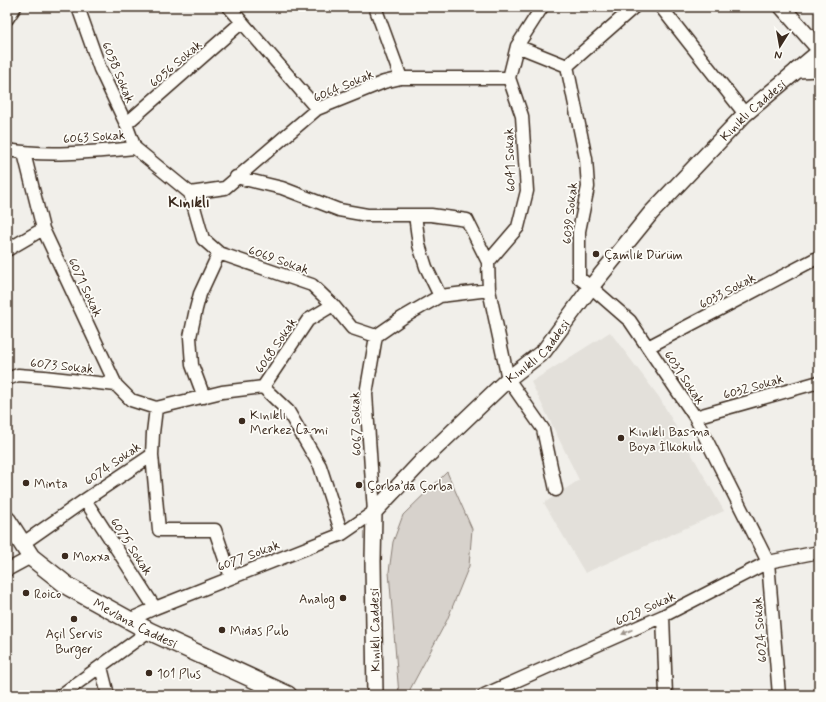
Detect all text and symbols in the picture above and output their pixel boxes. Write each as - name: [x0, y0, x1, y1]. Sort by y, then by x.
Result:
- north arrow: [760, 26, 800, 66]
- street label: 6056 Sokak: [146, 36, 206, 92]
- street label: 6058 Sokak: [97, 39, 138, 106]
- text: N: [773, 47, 783, 62]
- street label: 6064 Sokak: [311, 66, 377, 107]
- street label: Kınıklı Caddesi: [717, 76, 790, 145]
- street label: 6063 Sokak: [62, 127, 126, 148]
- street label: 6041 Sokak: [501, 127, 520, 192]
- street label: 6039 Sokak: [559, 181, 582, 245]
- district label: Kınıklı: [168, 193, 210, 213]
- street label: 6069 Sokak: [246, 242, 312, 279]
- place label: Çamlık Dürüm: [604, 247, 683, 264]
- marker: Çamlık Dürüm: [591, 249, 601, 259]
- street label: 6071 Sokak: [64, 255, 106, 321]
- street label: 6033 Sokak: [696, 269, 759, 313]
- street label: 6068 Sokak: [251, 314, 301, 377]
- street label: Kınıklı Caddesi: [503, 317, 574, 387]
- street label: 6031 Sokak: [659, 348, 708, 409]
- street label: 6073 Sokak: [29, 355, 95, 378]
- street label: 6032 Sokak: [721, 371, 786, 404]
- street label: 6067 Sokak: [347, 391, 366, 456]
- place label: Kınıklı Merkez Cami: [250, 407, 328, 439]
- marker: Kınıklı Merkez Cami: [237, 416, 247, 426]
- place label: Kınıklı Basma Boya İlkokulu: [629, 424, 710, 456]
- marker: Kınıklı Basma Boya İlkokulu: [616, 433, 626, 443]
- street label: 6074 Sokak: [81, 438, 145, 490]
- place label: Minta: [34, 476, 68, 493]
- marker: Minta: [21, 478, 31, 488]
- place label: Çorba’da Çorba: [367, 478, 453, 495]
- marker: Çorba’da Çorba: [354, 480, 364, 490]
- street label: 6075 Sokak: [106, 515, 156, 579]
- street label: 6077 Sokak: [215, 537, 283, 576]
- place label: Moxxa: [73, 549, 110, 566]
- marker: Moxxa: [60, 551, 70, 561]
- place label: Roico: [34, 586, 61, 603]
- marker: Roico: [21, 588, 31, 598]
- street label: Kınıklı Caddesi: [366, 588, 385, 672]
- street label: 6029 Sokak: [613, 588, 679, 631]
- place label: Analog: [299, 591, 335, 609]
- marker: Analog: [338, 593, 348, 603]
- street label: Mevlana Caddesi: [90, 595, 180, 653]
- street label: 6024 Sokak: [749, 596, 772, 663]
- marker: Açil Servis Burger: [69, 614, 79, 624]
- place label: Midas Pub: [230, 623, 289, 640]
- marker: Midas Pub: [217, 625, 227, 635]
- place label: Açil Servis Burger: [46, 626, 103, 659]
- one-way arrow: [621, 628, 633, 635]
- place label: 101 Plus: [157, 666, 201, 683]
- marker: 101 Plus: [144, 668, 154, 678]

